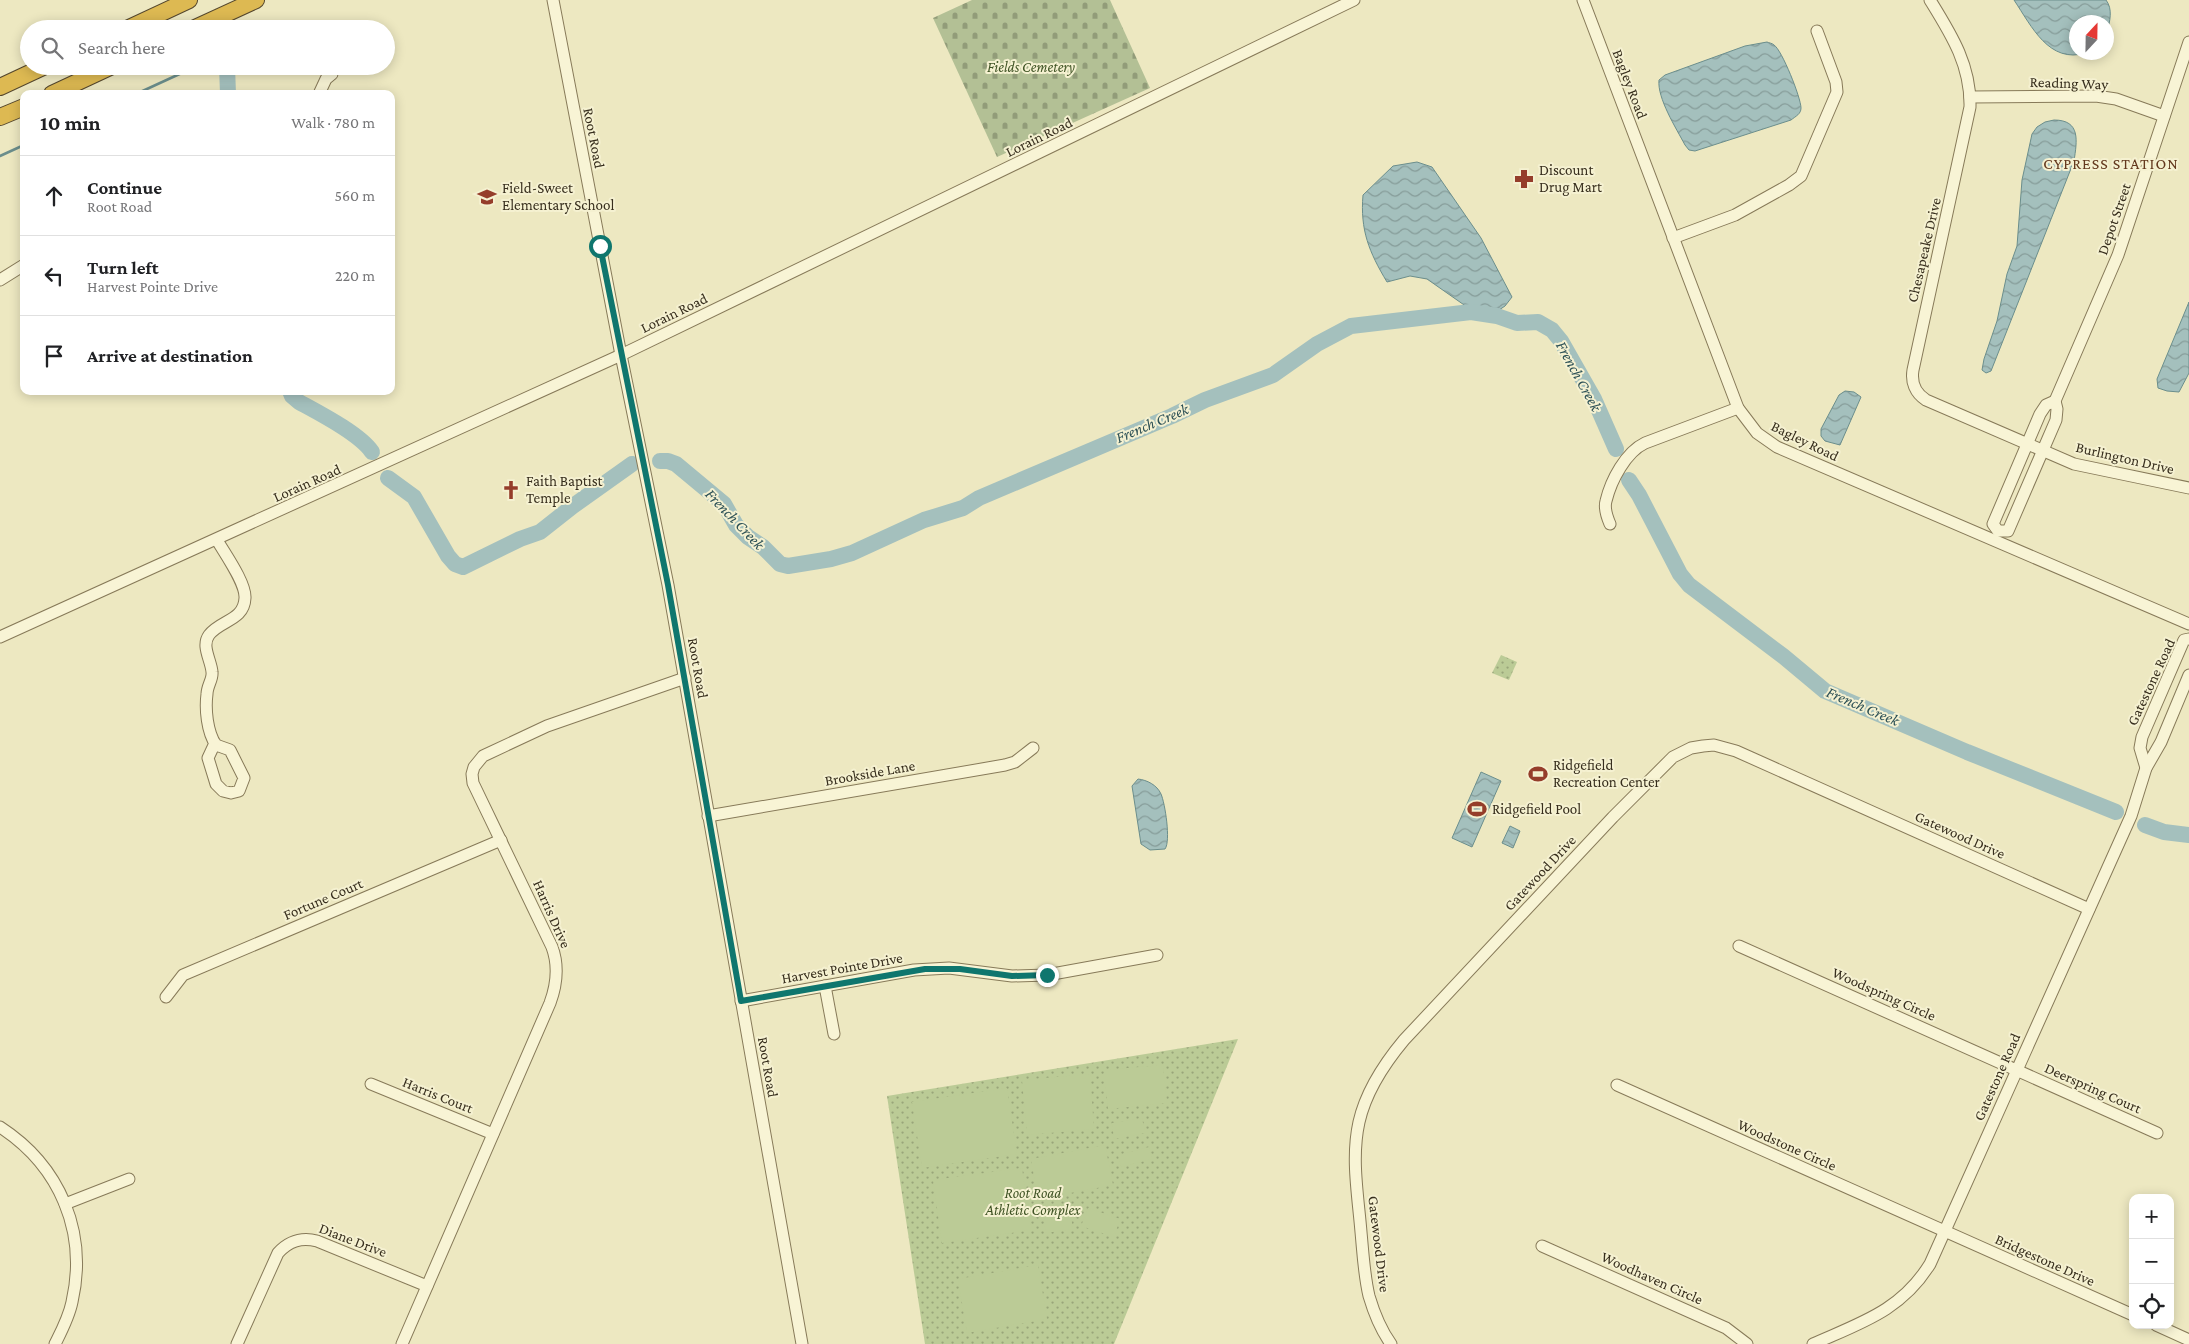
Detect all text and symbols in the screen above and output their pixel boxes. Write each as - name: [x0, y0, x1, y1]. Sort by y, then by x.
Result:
- north arrow: [2069, 15, 2114, 60]
- search box: [20, 20, 395, 75]
- icon: search: [38, 34, 66, 62]
- text: Search here: [78, 37, 165, 58]
- street label: Bagley Road: [1609, 47, 1651, 121]
- park label: Fields Cemetery: [987, 59, 1075, 76]
- street label: Reading Way: [2029, 74, 2109, 93]
- street label: Root Road: [580, 106, 608, 170]
- text: 10 min: [40, 111, 101, 135]
- text: Walk · 780 m: [291, 114, 375, 131]
- street label: Lorain Road: [1003, 114, 1075, 160]
- district label: CYPRESS STATION: [2043, 155, 2179, 172]
- place label: Discount Drug Mart: [1539, 162, 1603, 196]
- pharmacy icon: Discount Drug Mart: [1513, 168, 1535, 190]
- text: Continue: [87, 177, 162, 198]
- place label: Field-Sweet Elementary School: [502, 180, 614, 214]
- street label: Depot Street: [2094, 180, 2135, 257]
- icon: ahead: [40, 182, 68, 210]
- school or university icon: Field-Sweet Elementary School: [476, 186, 498, 208]
- text: 560 m: [334, 187, 375, 204]
- street label: Chesapeake Drive: [1904, 196, 1945, 304]
- text: Root Road: [87, 198, 152, 215]
- route start: [589, 235, 612, 258]
- text: Turn left: [87, 257, 159, 278]
- icon: left: [40, 262, 68, 290]
- text: 220 m: [335, 267, 375, 284]
- text: Harvest Pointe Drive: [87, 278, 218, 295]
- street label: Lorain Road: [638, 290, 710, 336]
- water label: French Creek: [1553, 338, 1606, 415]
- icon: arrive: [40, 342, 68, 370]
- text: Arrive at destination: [87, 345, 253, 366]
- water label: French Creek: [1113, 400, 1192, 446]
- street label: Bagley Road: [1768, 418, 1841, 465]
- street label: Burlington Drive: [2074, 439, 2176, 478]
- street label: Lorain Road: [271, 461, 343, 505]
- place label: Faith Baptist Temple: [526, 473, 604, 507]
- church icon: Faith Baptist Temple: [500, 479, 522, 501]
- water label: French Creek: [702, 485, 769, 553]
- street label: Root Road: [685, 636, 711, 700]
- street label: Gatestone Road: [2124, 636, 2178, 728]
- water label: French Creek: [1824, 683, 1903, 729]
- street label: Brookside Lane: [824, 757, 917, 789]
- place label: Ridgefield Recreation Center: [1553, 757, 1661, 790]
- sports icon: Ridgefield Recreation Center: [1527, 763, 1549, 785]
- sports icon: Ridgefield Pool: [1466, 798, 1488, 820]
- place label: Ridgefield Pool: [1492, 801, 1581, 818]
- street label: Gatewood Drive: [1912, 808, 2008, 862]
- street label: Gatewood Drive: [1501, 832, 1579, 914]
- street label: Fortune Court: [281, 875, 366, 923]
- street label: Harris Drive: [530, 878, 574, 951]
- street label: Harvest Pointe Drive: [780, 949, 904, 987]
- route end: [1036, 964, 1059, 987]
- street label: Woodspring Circle: [1829, 964, 1939, 1025]
- street label: Gatestone Road: [1971, 1031, 2023, 1123]
- street label: Root Road: [755, 1035, 781, 1099]
- street label: Deerspring Court: [2042, 1060, 2145, 1118]
- street label: Harris Court: [400, 1074, 477, 1117]
- street label: Woodstone Circle: [1735, 1116, 1839, 1174]
- park label: Root Road Athletic Complex: [984, 1185, 1081, 1219]
- map controls: [2129, 1194, 2174, 1329]
- button: +: [2129, 1194, 2174, 1239]
- street label: Gatewood Drive: [1365, 1195, 1393, 1293]
- street label: Diane Drive: [317, 1220, 389, 1260]
- street label: Bridgestone Drive: [1992, 1231, 2098, 1290]
- button: −: [2129, 1239, 2174, 1284]
- street label: Woodhaven Circle: [1599, 1248, 1706, 1308]
- button: locate: [2129, 1284, 2174, 1329]

